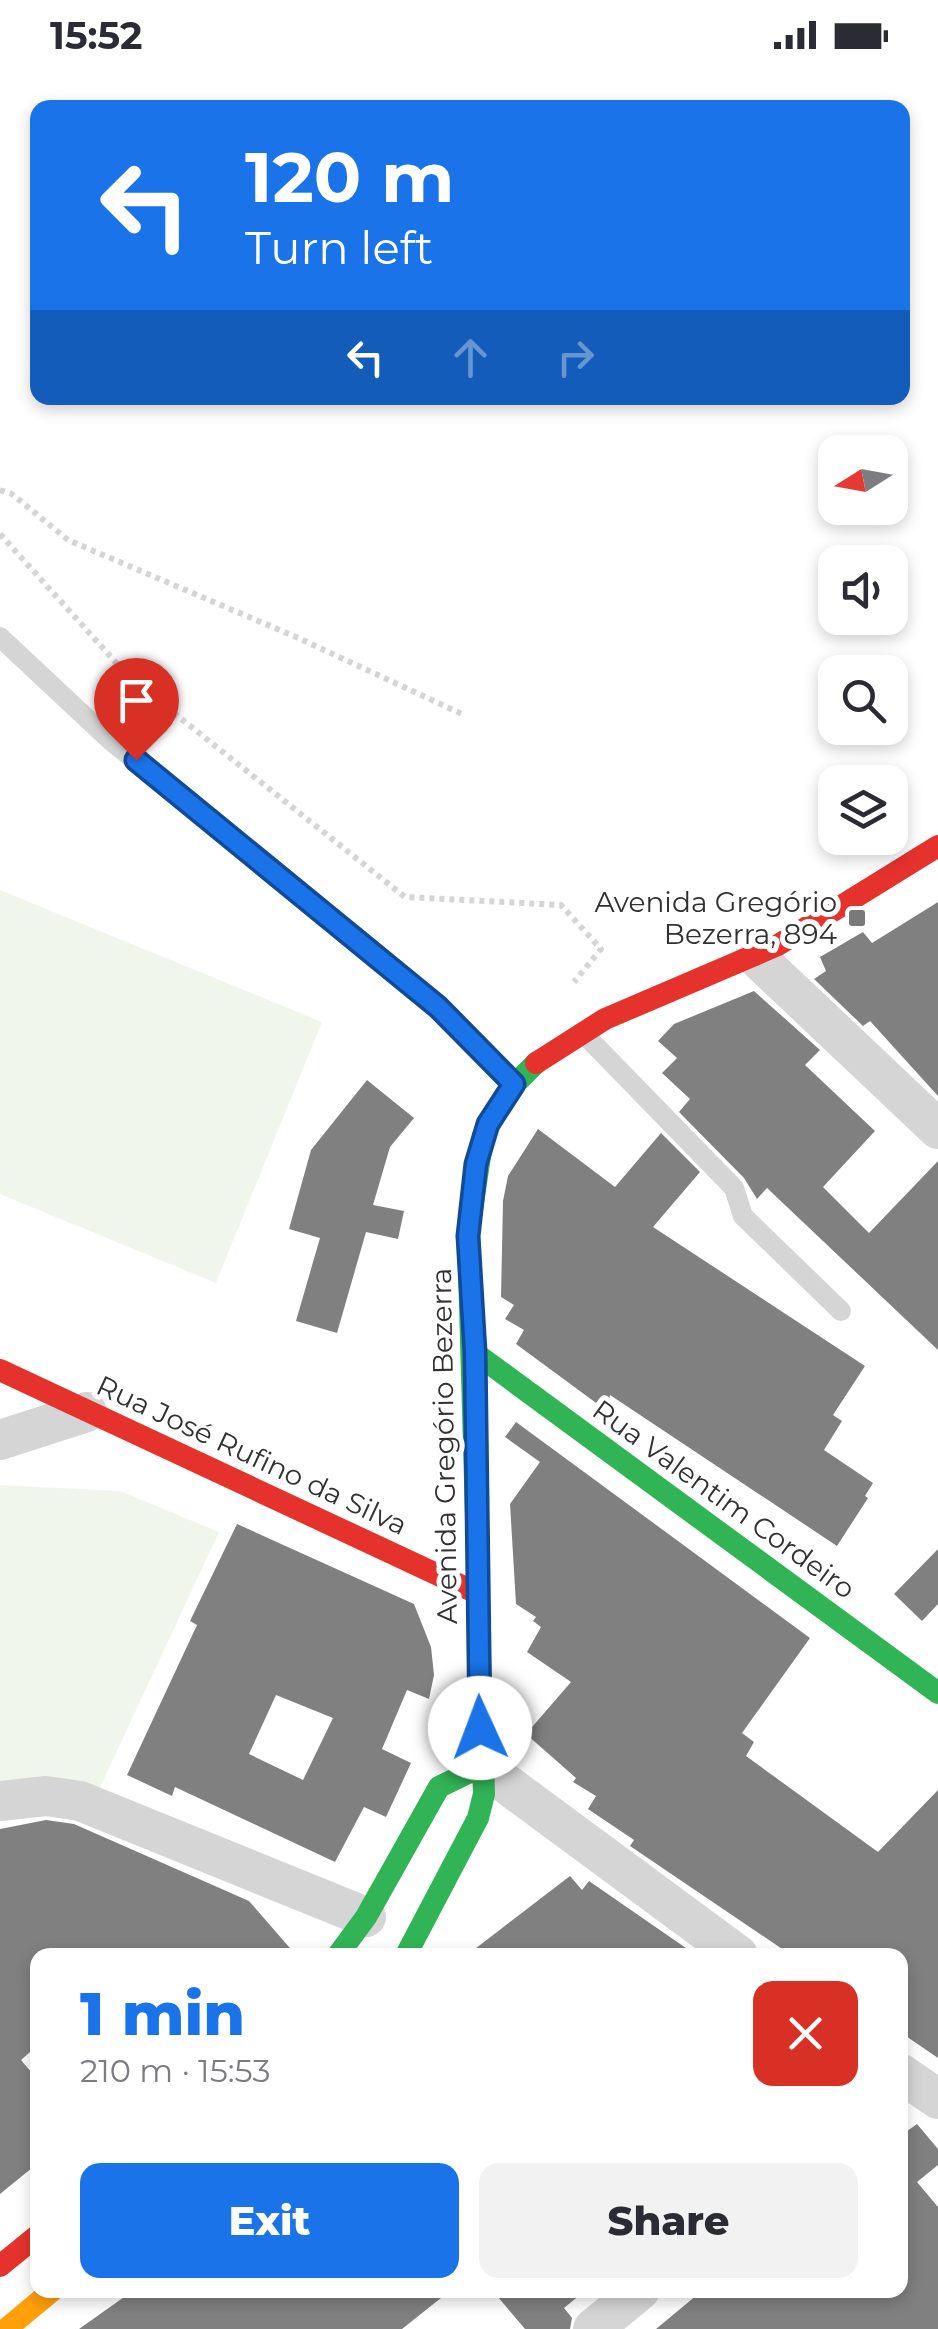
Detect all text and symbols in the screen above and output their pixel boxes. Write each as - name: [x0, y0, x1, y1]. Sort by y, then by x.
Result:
- text: 15:52: [50, 12, 142, 59]
- text: 120 m: [245, 134, 455, 220]
- icon: left: [80, 140, 210, 270]
- text: Turn left: [245, 220, 433, 275]
- icon: left: [338, 330, 393, 385]
- icon: ahead: [443, 330, 498, 385]
- icon: right: [548, 330, 603, 385]
- north arrow: [818, 435, 908, 525]
- map controls: [818, 435, 908, 855]
- button: sound: [818, 545, 908, 635]
- button: search: [818, 655, 908, 745]
- pin: [94, 658, 179, 761]
- icon: arrive: [109, 673, 164, 728]
- button: layers: [818, 765, 908, 855]
- place label: Avenida Gregório Bezerra, 894: [594, 885, 837, 951]
- marker: Avenida Gregório Bezerra, 894: [846, 907, 868, 929]
- street label: Avenida Gregório Bezerra: [424, 1268, 464, 1624]
- street label: Rua José Rufino da Silva: [91, 1368, 413, 1542]
- street label: Rua Valentim Cordeiro: [586, 1392, 862, 1606]
- position arrow: [428, 1676, 532, 1780]
- text: 1 min: [80, 1977, 245, 2050]
- button: close: [753, 1981, 858, 2086]
- text: 210 m · 15:53: [80, 2051, 271, 2090]
- button: Exit: [80, 2163, 459, 2278]
- button: Share: [479, 2163, 858, 2278]

